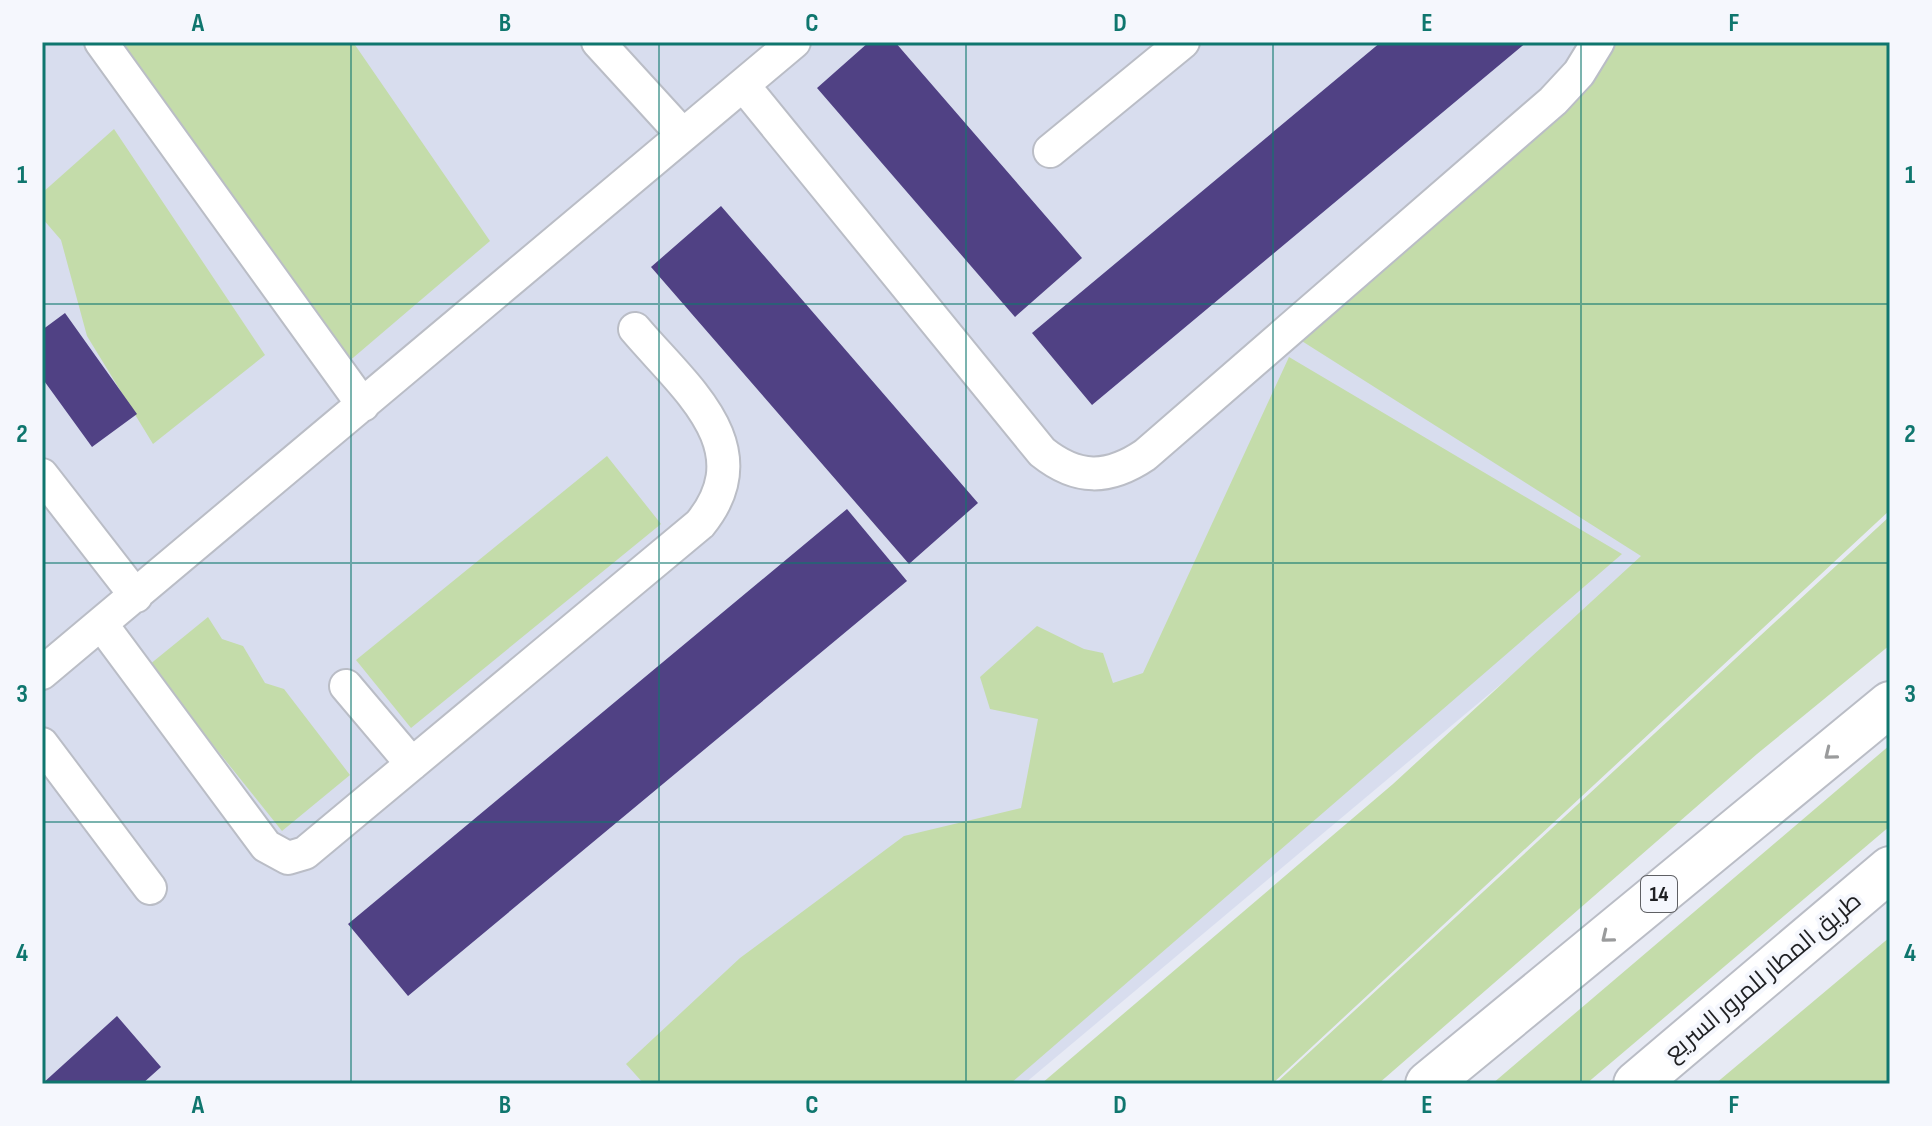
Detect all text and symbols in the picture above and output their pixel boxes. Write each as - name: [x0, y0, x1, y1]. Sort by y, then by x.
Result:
- text: A: [191, 8, 205, 39]
- text: B: [499, 8, 511, 39]
- text: C: [805, 8, 819, 39]
- text: D: [1113, 8, 1127, 39]
- text: E: [1421, 8, 1433, 39]
- text: F: [1729, 8, 1740, 39]
- text: 1: [17, 160, 27, 191]
- text: 1: [1905, 160, 1915, 191]
- text: 2: [16, 419, 28, 450]
- text: 2: [1904, 419, 1916, 450]
- text: 3: [16, 679, 28, 710]
- text: 3: [1904, 679, 1916, 710]
- one-way arrow: [1825, 744, 1839, 759]
- road number: 14: [1641, 876, 1677, 912]
- street label: طريق المطار للمرور السريع: [1659, 886, 1868, 1068]
- one-way arrow: [1601, 927, 1616, 941]
- text: 4: [16, 938, 28, 969]
- text: 4: [1904, 938, 1916, 969]
- text: A: [191, 1090, 205, 1121]
- text: B: [499, 1090, 511, 1121]
- text: C: [805, 1090, 819, 1121]
- text: D: [1113, 1090, 1127, 1121]
- text: E: [1421, 1090, 1433, 1121]
- text: F: [1729, 1090, 1740, 1121]

